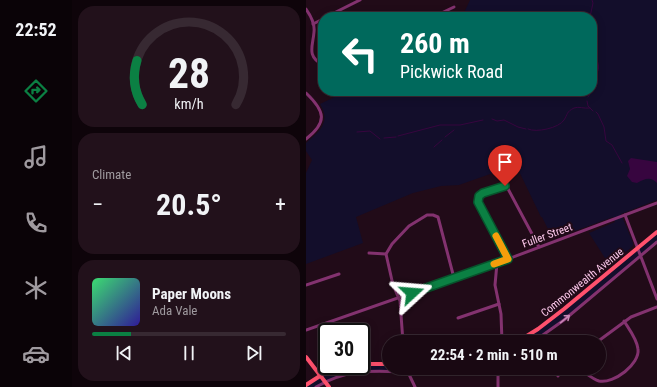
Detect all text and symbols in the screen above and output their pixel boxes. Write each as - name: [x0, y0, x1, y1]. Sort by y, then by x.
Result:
- text: 22:52: [15, 19, 57, 40]
- text: 260 m: [400, 27, 470, 60]
- icon: left: [334, 28, 386, 80]
- text: 28: [168, 48, 210, 97]
- text: Pickwick Road: [400, 61, 503, 82]
- icon: directions: [22, 77, 50, 105]
- text: km/h: [174, 95, 204, 111]
- icon: music: [22, 143, 50, 171]
- pin: [488, 145, 522, 186]
- icon: arrive: [494, 151, 516, 173]
- text: Climate: [92, 167, 131, 182]
- text: 20.5°: [156, 187, 222, 222]
- text: −: [92, 192, 103, 217]
- text: +: [275, 192, 286, 217]
- icon: phone: [22, 209, 50, 237]
- street label: Fuller Street: [520, 220, 574, 251]
- street label: Commonwealth Avenue: [539, 245, 626, 320]
- position arrow: [391, 272, 433, 314]
- icon: climate: [22, 274, 50, 302]
- text: Paper Moons: [152, 285, 231, 303]
- text: Ada Vale: [152, 303, 197, 318]
- one-way arrow: [559, 315, 570, 323]
- speed limit sign: 30: [318, 323, 370, 375]
- icon: car: [22, 340, 50, 368]
- icon: previous: [113, 342, 135, 364]
- icon: pause: [178, 342, 200, 364]
- icon: next: [243, 342, 265, 364]
- text: 22:54 · 2 min · 510 m: [430, 346, 558, 364]

